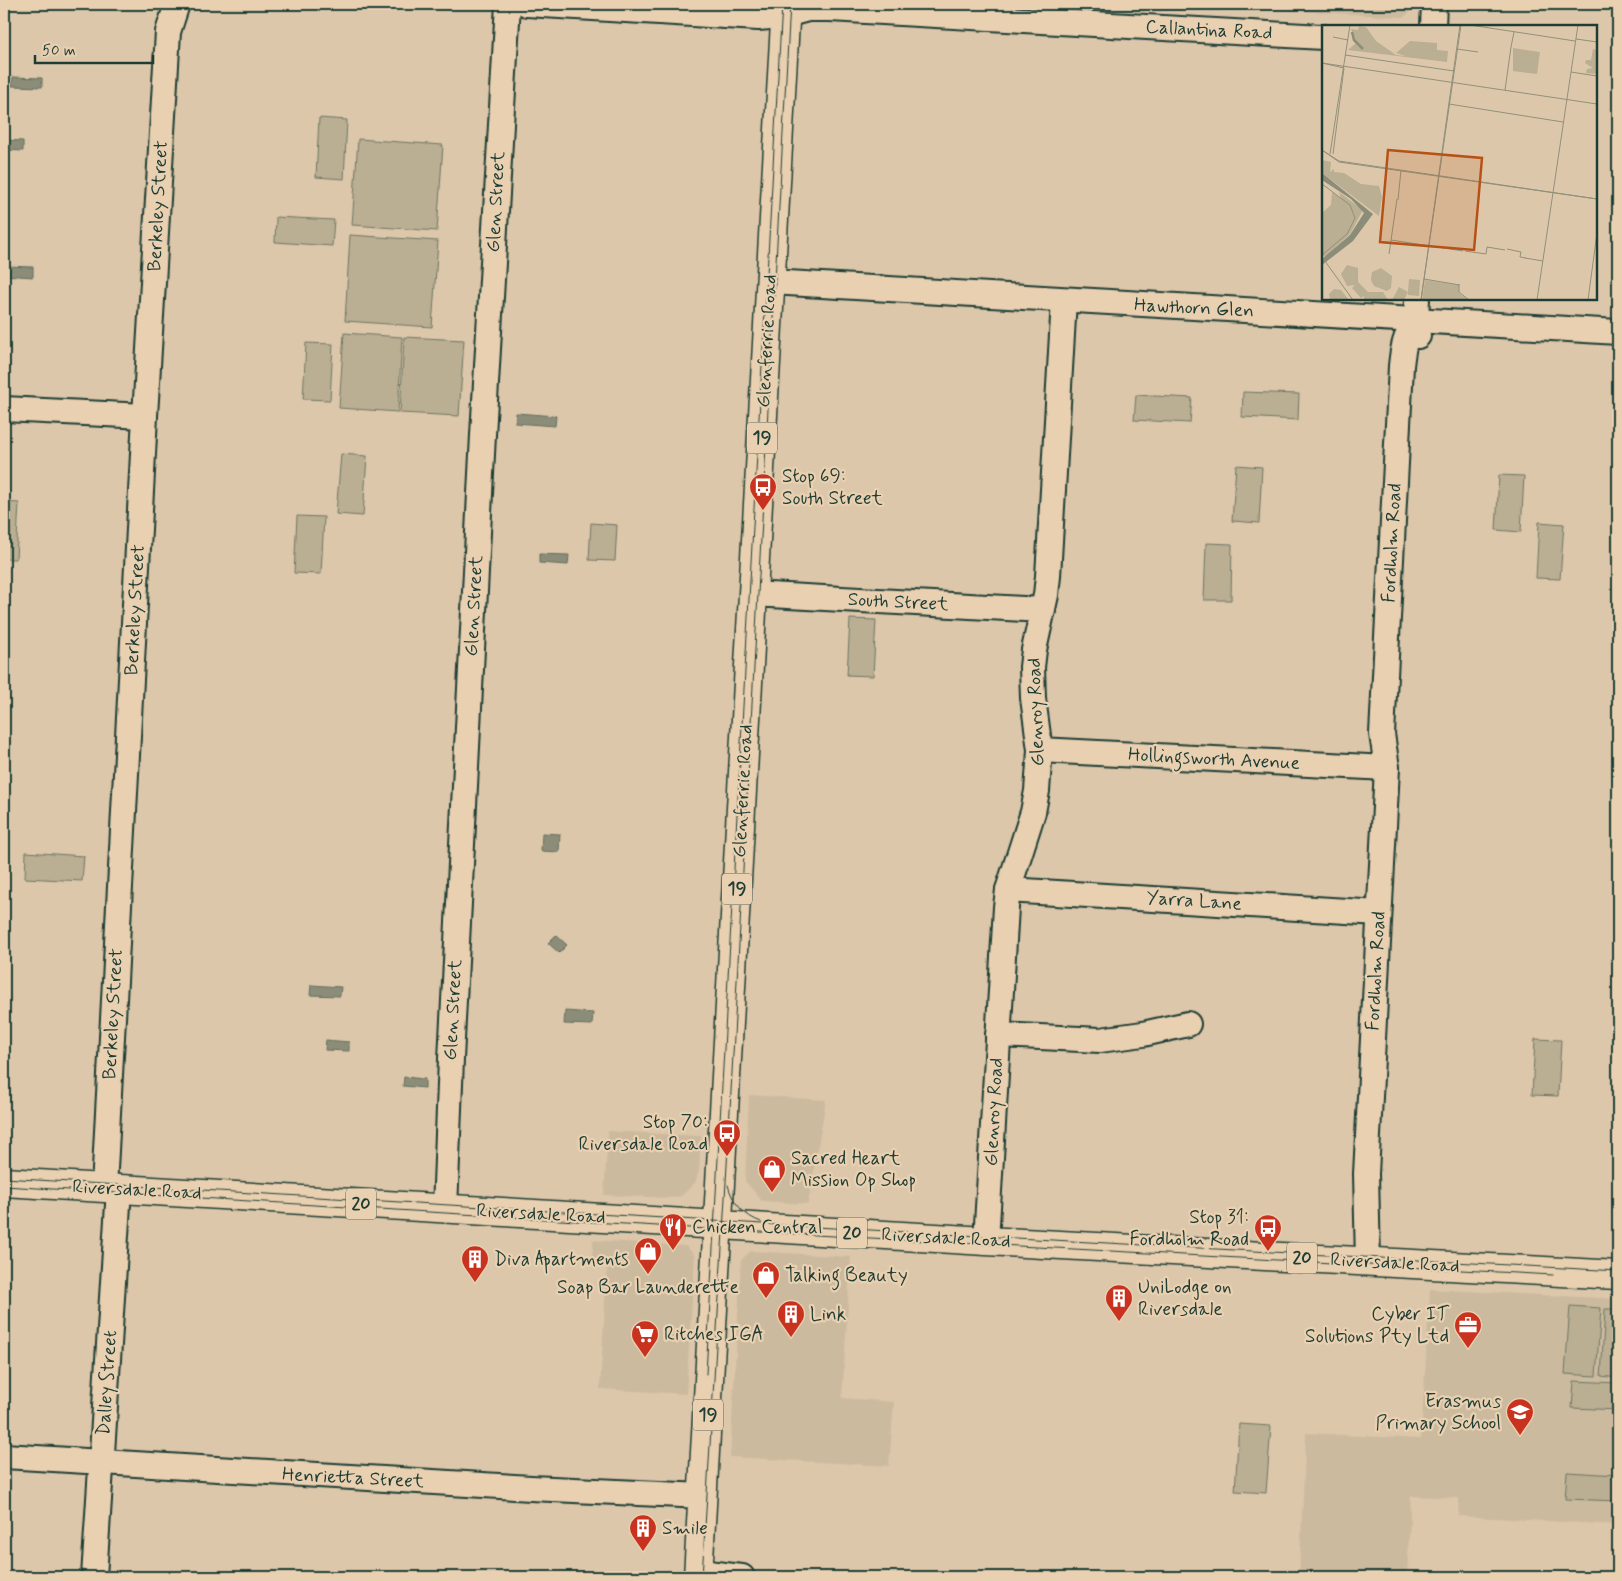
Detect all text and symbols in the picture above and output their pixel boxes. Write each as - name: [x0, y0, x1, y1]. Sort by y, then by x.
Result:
- street label: Callantina Road: [1145, 14, 1273, 46]
- inset map: [1322, 25, 1597, 300]
- scale bar: [35, 32, 152, 64]
- text: 50 m: [42, 41, 76, 61]
- street label: Berkeley Street: [142, 140, 174, 272]
- street label: Glen Street: [481, 151, 511, 253]
- street label: Glenferrie Road: [751, 274, 783, 408]
- street label: Hawthorn Glen: [1133, 292, 1255, 324]
- road number: 19: [747, 422, 777, 453]
- place label: Stop 69: South Street: [782, 464, 883, 511]
- bus stop icon: Stop 69: South Street: [748, 472, 778, 511]
- street label: Fordholm Road: [1376, 483, 1408, 603]
- street label: Berkeley Street: [119, 544, 151, 676]
- street label: Glen Street: [459, 555, 489, 657]
- street label: South Street: [847, 587, 949, 617]
- street label: Glenroy Road: [1022, 657, 1051, 767]
- street label: Glenferrie Road: [727, 724, 759, 858]
- street label: Hollingsworth Avenue: [1127, 742, 1301, 779]
- road number: 19: [722, 874, 752, 904]
- street label: Yarra Lane: [1145, 885, 1243, 917]
- street label: Fordholm Road: [1360, 911, 1392, 1031]
- street label: Berkeley Street: [97, 948, 129, 1080]
- street label: Glen Street: [438, 959, 468, 1061]
- street label: Glenroy Road: [979, 1057, 1010, 1167]
- place label: Stop 70: Riversdale Road: [579, 1110, 708, 1157]
- bus stop icon: Stop 70: Riversdale Road: [712, 1118, 742, 1157]
- place label: Sacred Heart Mission Op Shop: [791, 1146, 916, 1193]
- shop icon: Sacred Heart Mission Op Shop: [757, 1154, 787, 1193]
- street label: Riversdale Road: [72, 1174, 202, 1206]
- road number: 20: [346, 1188, 376, 1220]
- street label: Riversdale Road: [476, 1198, 606, 1230]
- place label: Stop 31: Fordholm Road: [1130, 1205, 1249, 1252]
- restaurant icon: Chicken Central: [658, 1212, 688, 1251]
- bus stop icon: Stop 31: Fordholm Road: [1253, 1213, 1283, 1252]
- place label: Chicken Central: [692, 1215, 822, 1240]
- road number: 20: [837, 1218, 867, 1248]
- street label: Riversdale Road: [881, 1222, 1011, 1254]
- shop icon: Soap Bar Launderette: [633, 1236, 663, 1275]
- road number: 20: [1287, 1242, 1317, 1274]
- building icon: Diva Apartments: [460, 1244, 490, 1283]
- place label: Diva Apartments: [494, 1247, 628, 1274]
- street label: Riversdale Road: [1330, 1247, 1460, 1279]
- shop icon: Talking Beauty: [751, 1260, 781, 1299]
- place label: Talking Beauty: [785, 1263, 908, 1291]
- place label: Soap Bar Launderette: [557, 1275, 739, 1300]
- place label: UniLodge on Riversdale: [1138, 1275, 1232, 1322]
- building icon: UniLodge on Riversdale: [1104, 1283, 1134, 1322]
- building icon: Link: [776, 1299, 806, 1338]
- place label: Link: [810, 1302, 846, 1327]
- place label: Cyber IT Solutions Pty Ltd: [1305, 1302, 1450, 1349]
- office icon: Cyber IT Solutions Pty Ltd: [1453, 1310, 1483, 1349]
- supermarket icon: Ritches IGA: [630, 1319, 660, 1358]
- place label: Ritches IGA: [664, 1322, 764, 1347]
- street label: Dalley Street: [91, 1329, 124, 1437]
- place label: Erasmus Primary School: [1375, 1389, 1502, 1436]
- school or university icon: Erasmus Primary School: [1505, 1397, 1535, 1436]
- road number: 19: [693, 1400, 723, 1430]
- street label: Henrietta Street: [281, 1462, 425, 1494]
- building icon: Smile: [628, 1513, 658, 1552]
- place label: Smile: [662, 1516, 708, 1541]

